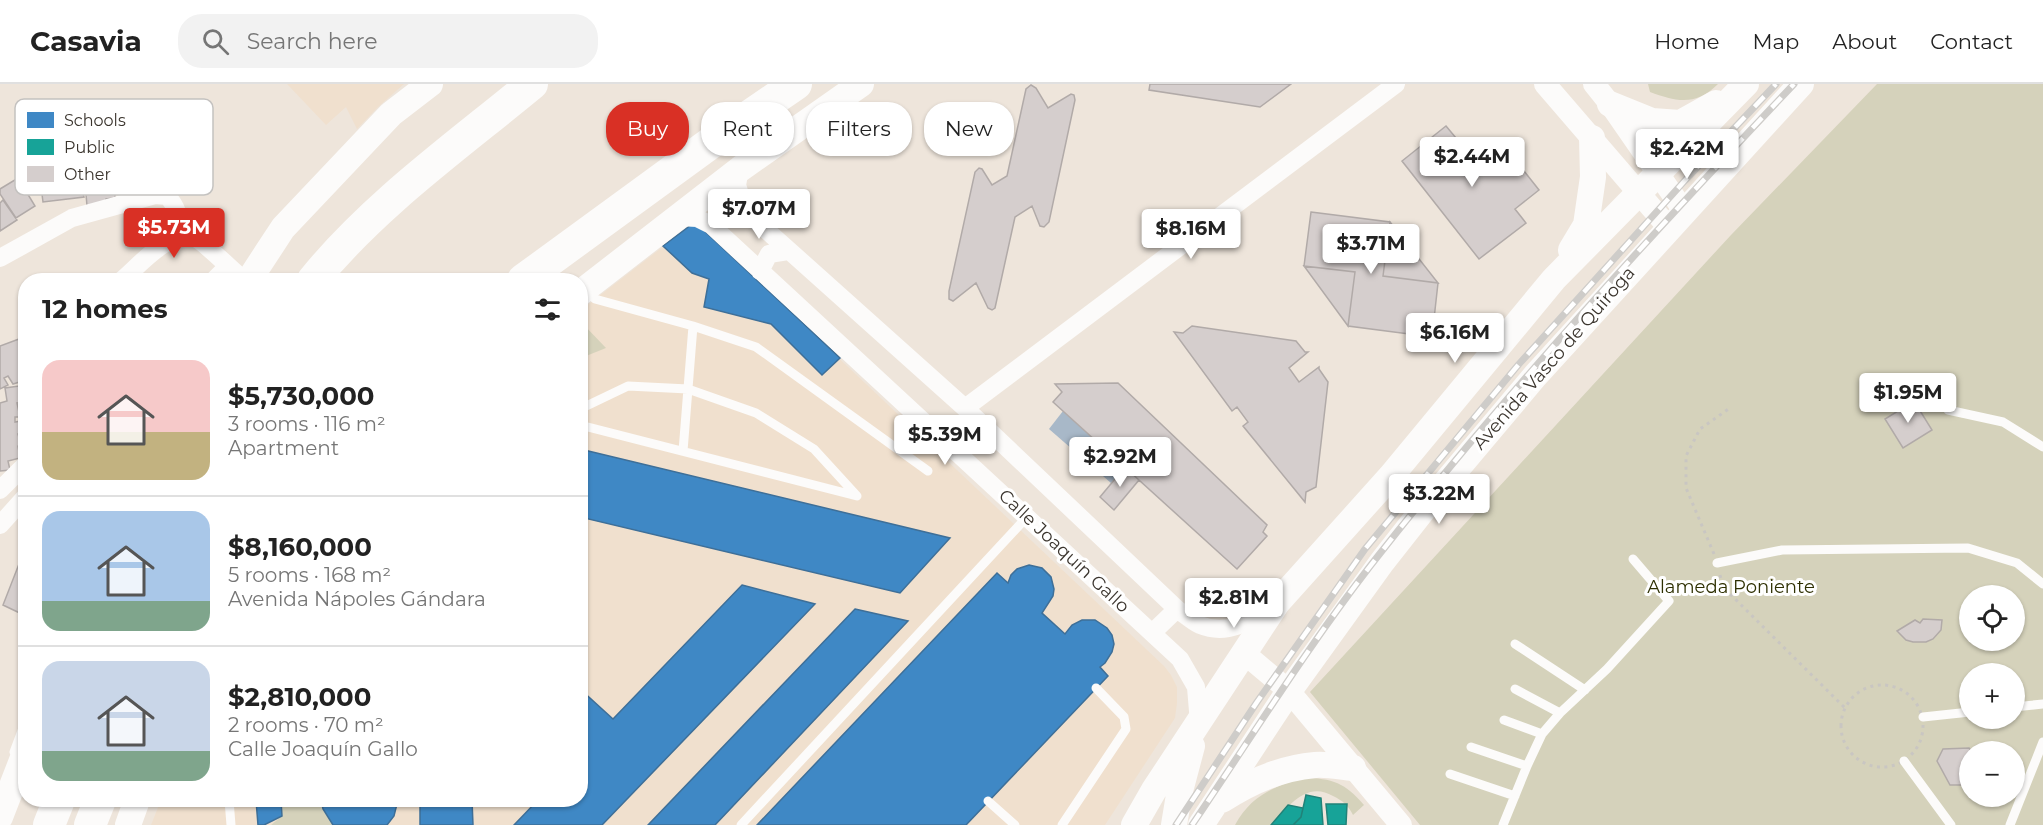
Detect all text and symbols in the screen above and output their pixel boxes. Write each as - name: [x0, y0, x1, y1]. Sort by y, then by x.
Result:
- search box: [178, 14, 598, 68]
- text: Casavia: [30, 24, 142, 58]
- icon: search: [199, 25, 232, 58]
- text: Search here: [247, 28, 378, 55]
- text: Home: [1654, 29, 1719, 54]
- text: Map: [1752, 29, 1799, 54]
- text: About: [1832, 29, 1897, 54]
- text: Contact: [1930, 29, 2013, 54]
- legend: [15, 99, 213, 195]
- chip: Buy: [606, 102, 689, 156]
- chip: Rent: [701, 102, 794, 156]
- chip: Filters: [806, 102, 912, 156]
- chip: New: [924, 102, 1014, 156]
- text: Schools: [64, 111, 126, 130]
- pin: $2.42M: [1638, 129, 1736, 180]
- text: $2.42M: [1650, 136, 1724, 160]
- pin: $2.44M: [1423, 137, 1521, 188]
- text: Public: [64, 138, 115, 157]
- text: $2.44M: [1434, 144, 1510, 168]
- text: Other: [64, 165, 111, 184]
- pin: $7.07M: [710, 189, 808, 240]
- text: $7.07M: [722, 196, 796, 220]
- pin: $5.73M: [125, 208, 223, 259]
- pin: $8.16M: [1142, 209, 1240, 260]
- text: $5.73M: [138, 215, 210, 239]
- text: $8.16M: [1156, 216, 1226, 240]
- pin: $3.71M: [1322, 224, 1420, 275]
- text: $3.71M: [1337, 231, 1405, 255]
- street label: Avenida Vasco de Quiroga: [1468, 262, 1640, 454]
- text: 12 homes: [42, 293, 168, 325]
- icon: filters: [531, 293, 564, 326]
- pin: $6.16M: [1406, 313, 1504, 364]
- text: $6.16M: [1420, 320, 1490, 344]
- pin: $1.95M: [1859, 373, 1957, 424]
- text: $5,730,000: [228, 380, 375, 412]
- text: $1.95M: [1873, 380, 1943, 404]
- icon: home: [90, 384, 162, 456]
- text: 3 rooms · 116 m²: [228, 412, 386, 436]
- pin: $5.39M: [896, 415, 994, 466]
- text: $5.39M: [908, 422, 982, 446]
- text: Apartment: [228, 436, 339, 460]
- pin: $2.92M: [1071, 437, 1169, 488]
- text: $2.92M: [1083, 444, 1157, 468]
- pin: $3.22M: [1390, 474, 1488, 525]
- text: $3.22M: [1403, 481, 1475, 505]
- street label: Calle Joaquín Gallo: [994, 485, 1134, 617]
- text: $8,160,000: [228, 531, 372, 563]
- icon: home: [90, 535, 162, 607]
- text: 5 rooms · 168 m²: [228, 563, 391, 587]
- park label: Alameda Poniente: [1647, 576, 1815, 598]
- pin: $2.81M: [1185, 578, 1283, 629]
- text: $2.81M: [1199, 585, 1269, 609]
- map controls: [1959, 585, 2025, 807]
- button: locate: [1959, 585, 2025, 651]
- text: Avenida Nápoles Gándara: [228, 587, 486, 611]
- button: +: [1959, 663, 2025, 729]
- text: $2,810,000: [228, 681, 371, 713]
- icon: home: [90, 685, 162, 757]
- text: 2 rooms · 70 m²: [228, 713, 384, 737]
- text: Calle Joaquín Gallo: [228, 737, 418, 761]
- button: −: [1959, 741, 2025, 807]

